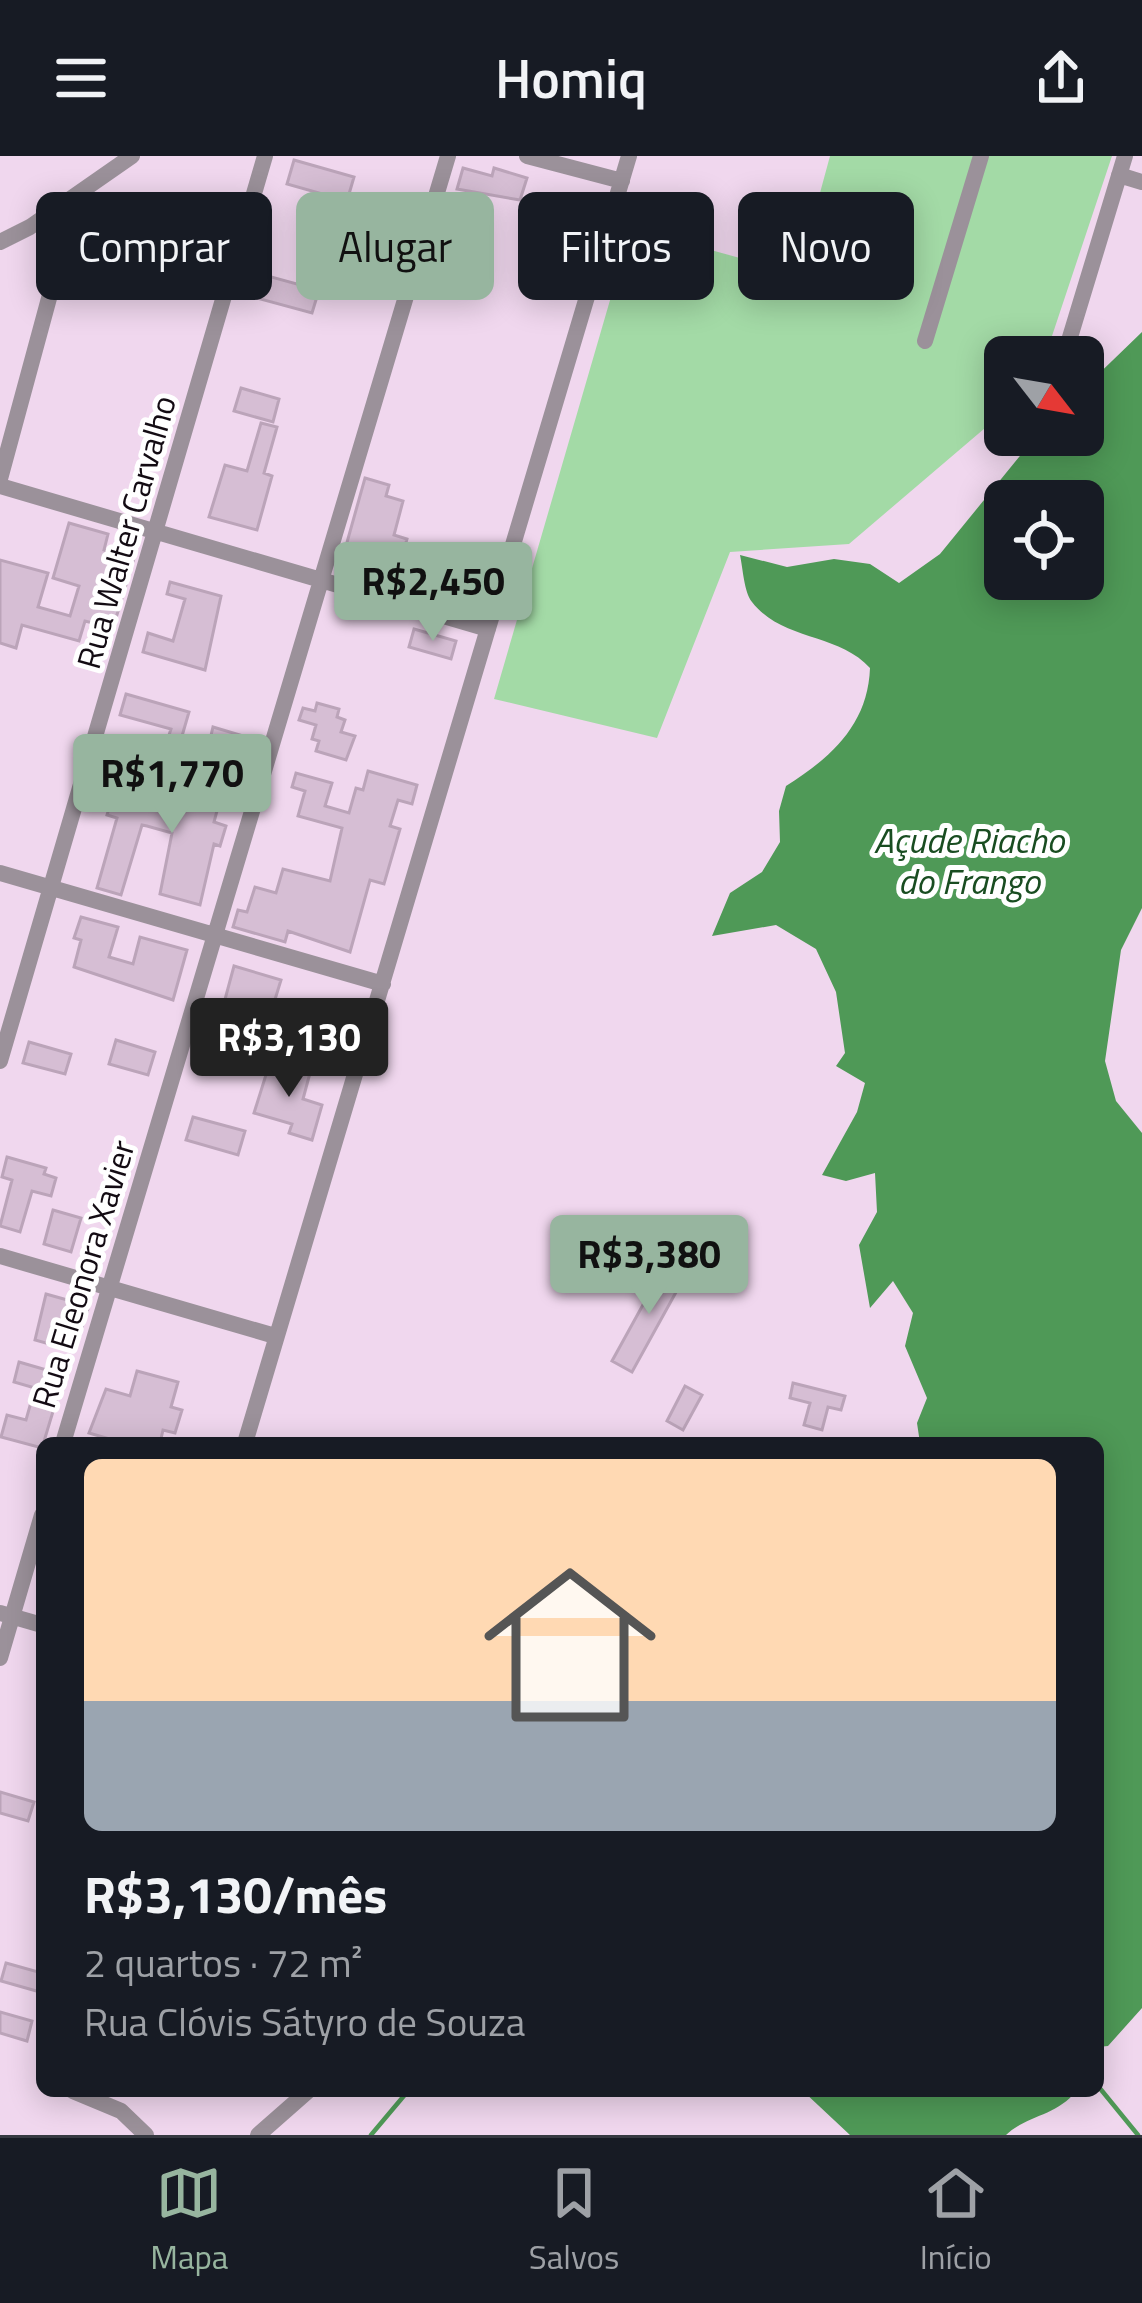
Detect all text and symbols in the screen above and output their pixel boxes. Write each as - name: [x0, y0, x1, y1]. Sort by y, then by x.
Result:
- text: Homiq: [495, 37, 647, 119]
- icon: menu: [48, 45, 114, 111]
- icon: share: [1028, 45, 1094, 111]
- chip: Comprar: [36, 192, 272, 300]
- chip: Alugar: [296, 192, 494, 300]
- chip: Filtros: [518, 192, 714, 300]
- chip: Novo: [738, 192, 914, 300]
- north arrow: [984, 336, 1104, 456]
- map controls: [984, 336, 1104, 600]
- street label: Rua Walter Carvalho: [63, 389, 189, 675]
- button: locate: [984, 480, 1104, 600]
- pin: R$2,450: [322, 542, 544, 644]
- text: R$2,450: [361, 551, 505, 610]
- pin: R$1,770: [61, 734, 283, 836]
- text: R$1,770: [100, 743, 244, 802]
- water label: Açude Riacho do Frango: [874, 812, 1066, 908]
- pin: R$3,130: [178, 998, 400, 1100]
- text: R$3,130: [217, 1007, 361, 1066]
- street label: Rua Eleonora Xavier: [18, 1134, 148, 1414]
- pin: R$3,380: [538, 1215, 760, 1317]
- text: R$3,380: [577, 1224, 721, 1283]
- icon: home: [462, 1537, 678, 1753]
- text: R$3,130/mês: [84, 1855, 387, 1933]
- text: 2 quartos · 72 m²: [84, 1933, 363, 1992]
- text: Rua Clóvis Sátyro de Souza: [84, 1992, 525, 2051]
- tab: Mapa: [150, 2160, 228, 2282]
- tab: Salvos: [529, 2160, 619, 2282]
- tab: Início: [920, 2160, 992, 2282]

